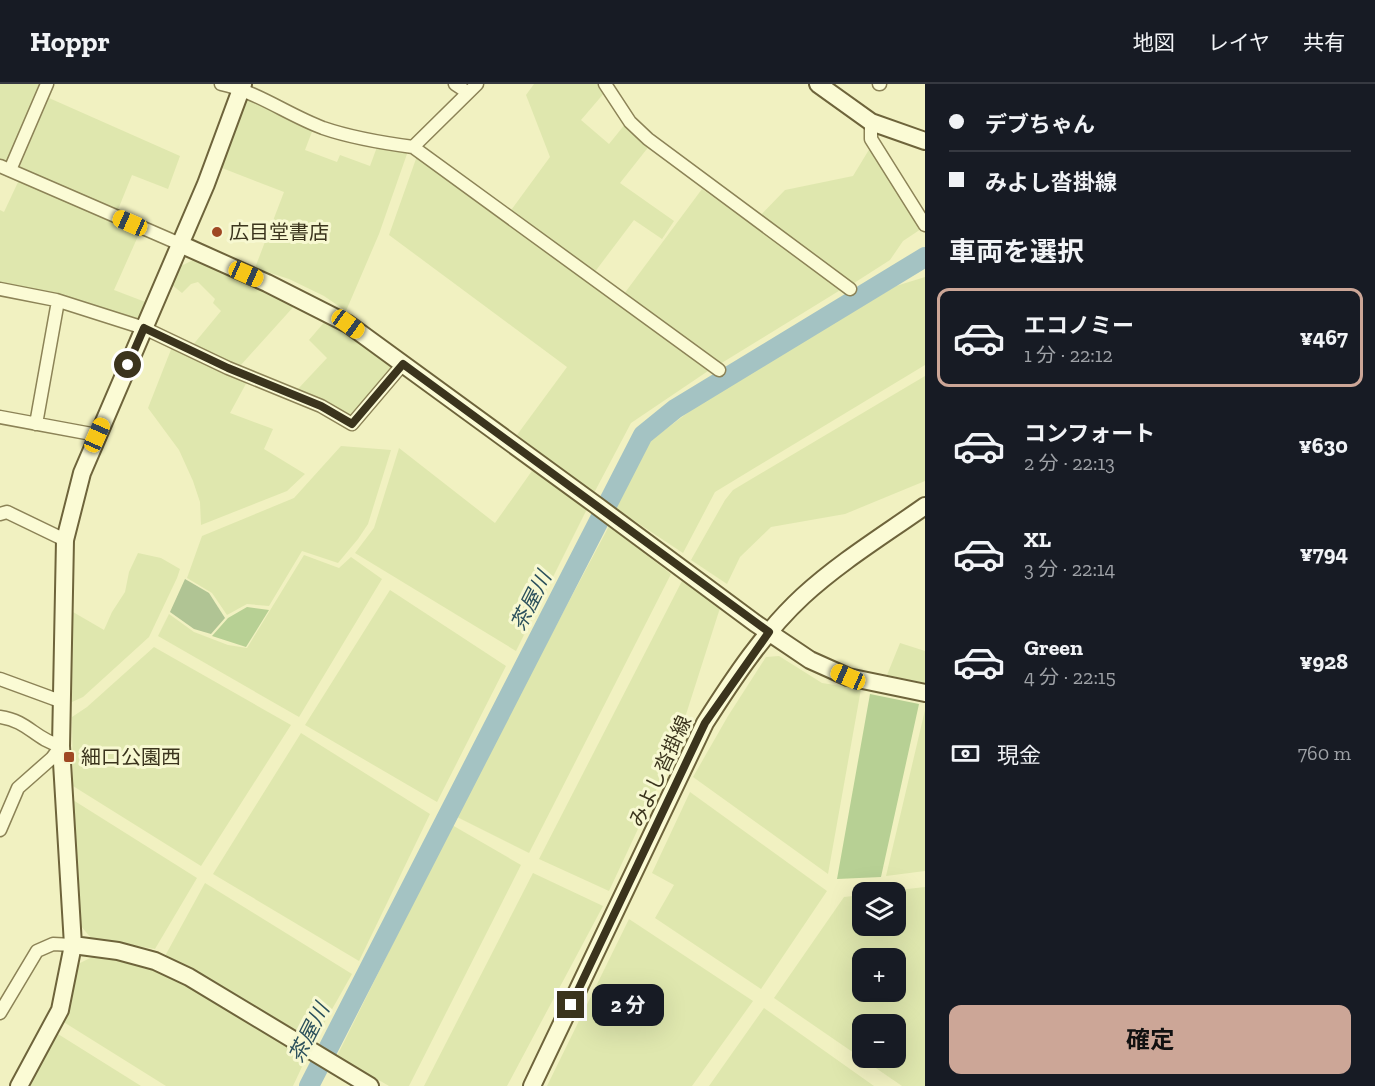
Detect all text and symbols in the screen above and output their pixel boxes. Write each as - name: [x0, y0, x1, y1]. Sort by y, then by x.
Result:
- text: Hoppr: [30, 25, 110, 58]
- text: 地図: [1133, 30, 1175, 55]
- text: レイヤ: [1208, 30, 1270, 55]
- text: 共有: [1303, 30, 1345, 55]
- text: デブちゃん: [985, 111, 1095, 138]
- text: みよし沓掛線: [985, 169, 1117, 196]
- car: [110, 207, 150, 239]
- place label: 広目堂書店: [229, 220, 329, 244]
- marker: 広目堂書店: [210, 225, 224, 239]
- text: 車両を選択: [949, 236, 1084, 268]
- car: [226, 258, 266, 290]
- car: [328, 306, 368, 342]
- icon: car: [952, 311, 1006, 365]
- text: エコノミー: [1024, 312, 1134, 339]
- text: ¥467: [1300, 324, 1348, 351]
- text: 1 分 · 22:12: [1024, 343, 1113, 367]
- route start: [114, 351, 141, 378]
- car: [81, 415, 113, 455]
- icon: car: [952, 419, 1006, 473]
- text: コンフォート: [1024, 420, 1155, 447]
- text: ¥630: [1299, 432, 1348, 459]
- text: 2 分 · 22:13: [1024, 451, 1115, 475]
- text: XL: [1024, 526, 1051, 553]
- icon: car: [952, 527, 1006, 581]
- text: ¥794: [1300, 540, 1348, 567]
- text: 3 分 · 22:14: [1024, 557, 1115, 581]
- water label: 茶屋川: [505, 565, 557, 635]
- text: Green: [1024, 634, 1083, 661]
- icon: car: [952, 635, 1006, 689]
- text: ¥928: [1299, 648, 1348, 675]
- car: [828, 661, 868, 693]
- text: 4 分 · 22:15: [1024, 665, 1116, 689]
- street label: みよし沓掛線: [624, 712, 696, 830]
- icon: cash: [949, 737, 982, 770]
- text: 760 m: [1298, 741, 1351, 765]
- text: 現金: [997, 742, 1041, 769]
- place label: 細口公園西: [81, 745, 181, 769]
- marker: 細口公園西: [62, 750, 76, 764]
- map controls: [852, 882, 906, 1068]
- button: layers: [852, 882, 906, 936]
- button: +: [852, 948, 906, 1002]
- callout: 2 分: [592, 984, 664, 1026]
- route end: [557, 991, 584, 1018]
- text: 2 分: [611, 993, 645, 1017]
- water label: 茶屋川: [283, 997, 335, 1067]
- button: 確定: [949, 1005, 1351, 1074]
- button: −: [852, 1014, 906, 1068]

